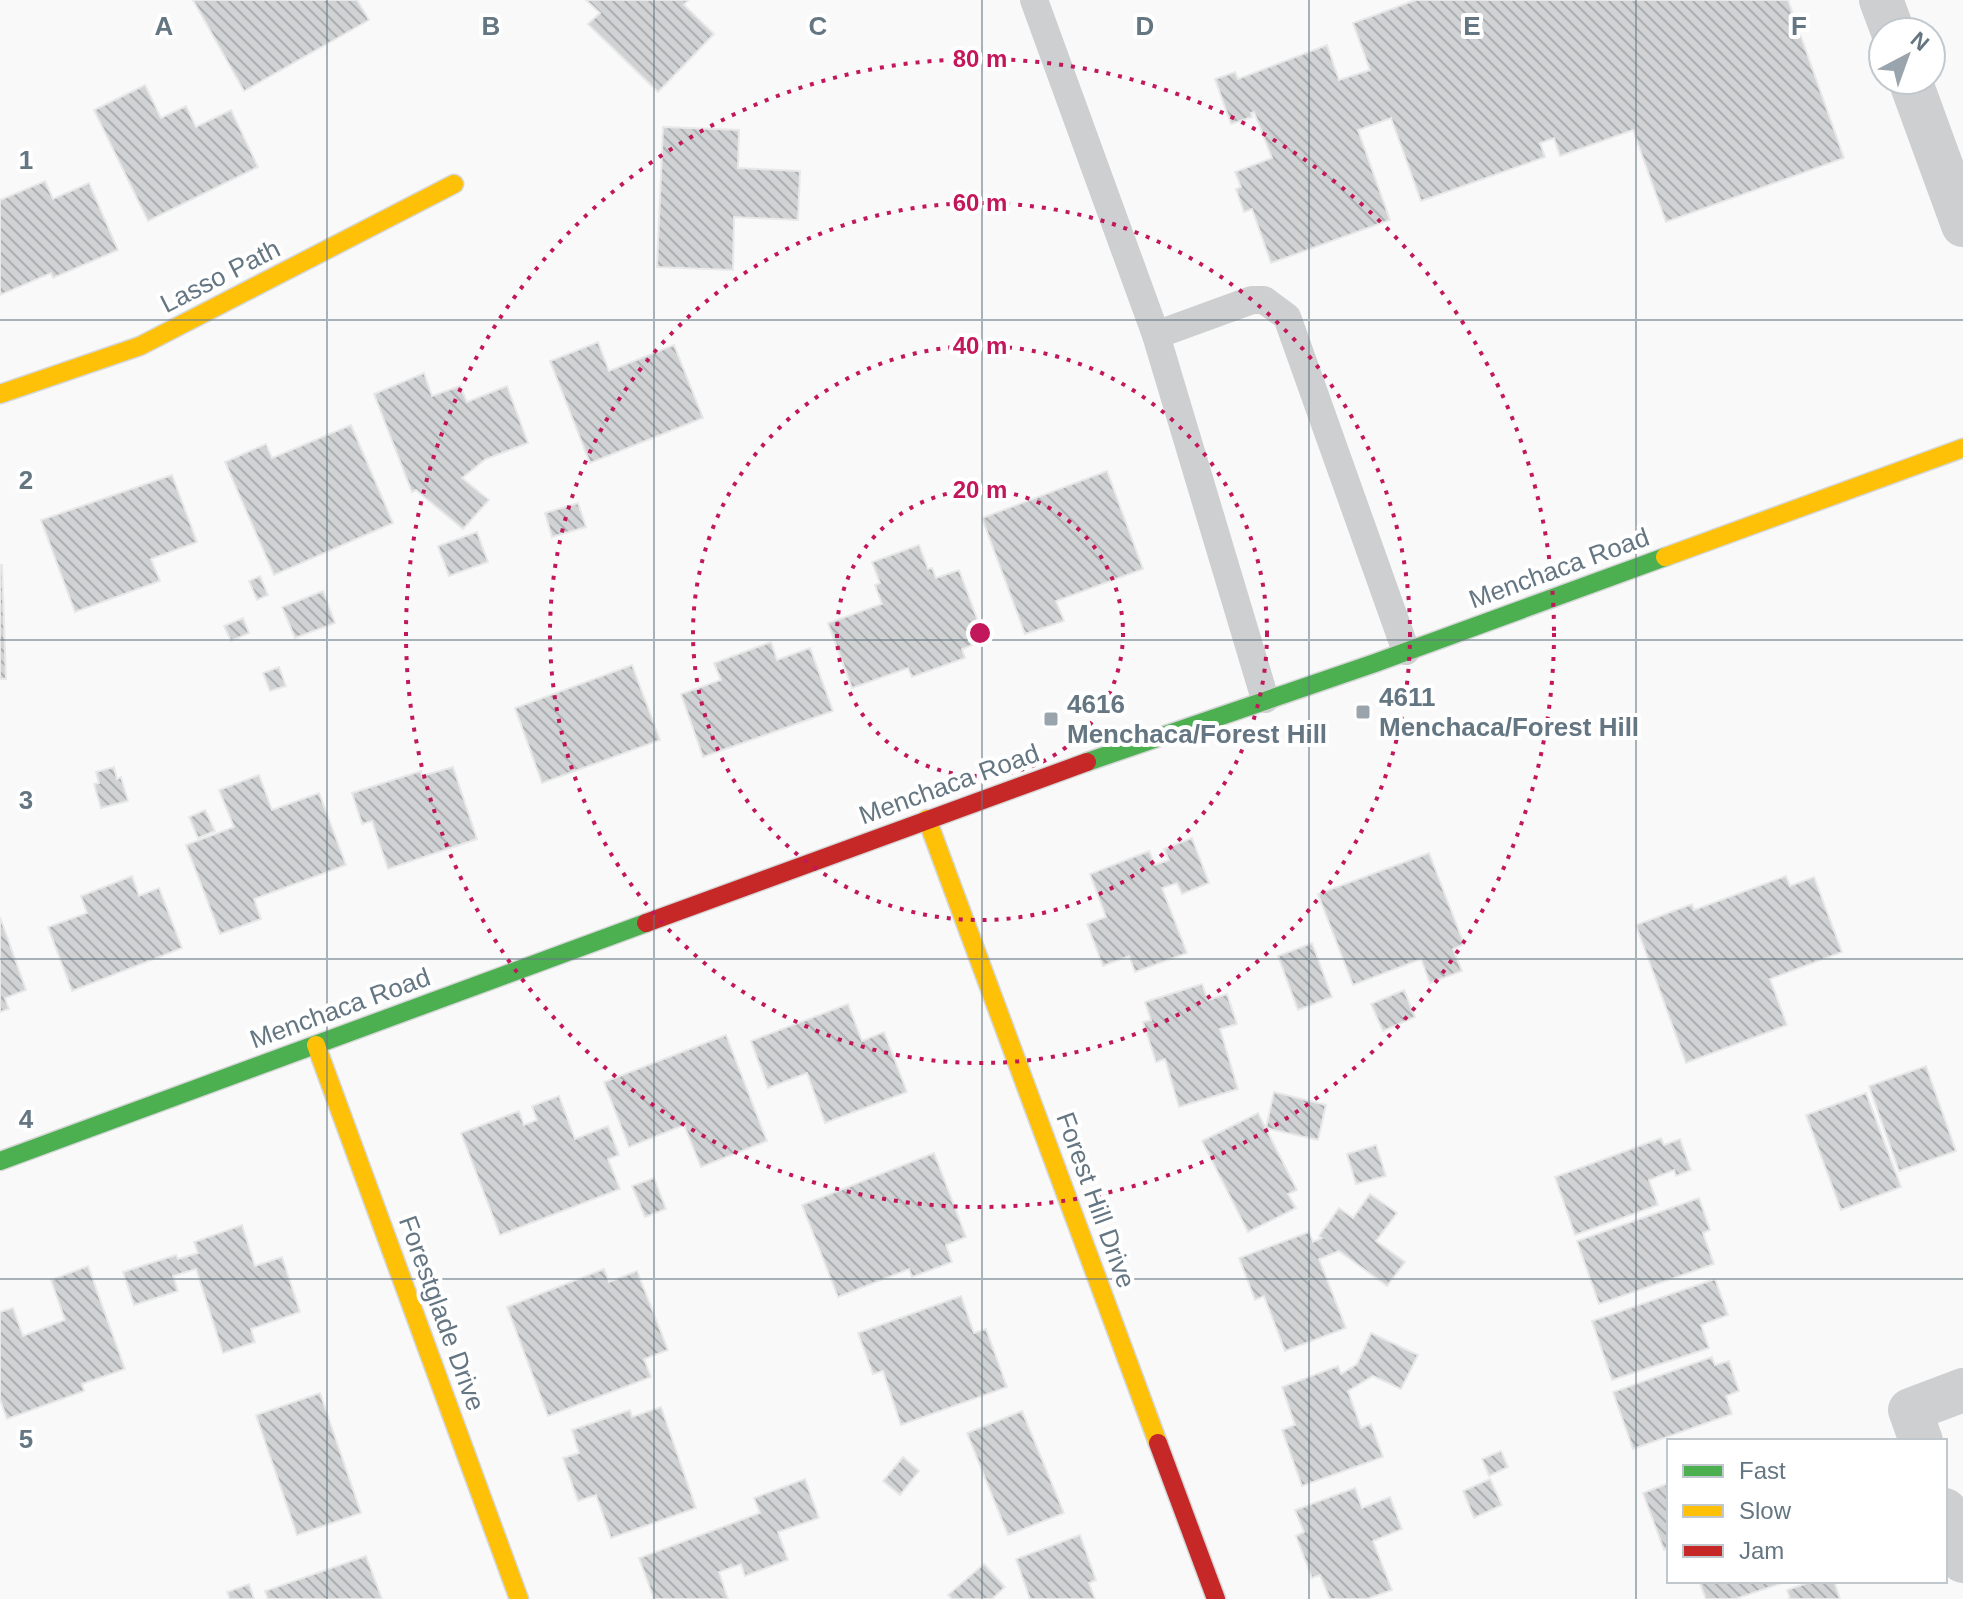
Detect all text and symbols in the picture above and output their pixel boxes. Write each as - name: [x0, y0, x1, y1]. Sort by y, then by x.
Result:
- text: A: [155, 11, 174, 41]
- text: B: [482, 11, 500, 41]
- text: C: [809, 11, 828, 41]
- text: D: [1136, 11, 1154, 41]
- text: E: [1463, 11, 1481, 41]
- text: F: [1791, 11, 1807, 41]
- north arrow: [1867, 16, 1947, 96]
- text: N: [1906, 27, 1934, 56]
- text: 80 m: [953, 45, 1007, 72]
- text: 1: [19, 145, 33, 175]
- text: 60 m: [953, 189, 1007, 216]
- street label: Lasso Path: [155, 233, 285, 319]
- text: 40 m: [953, 332, 1007, 359]
- text: 2: [19, 465, 33, 495]
- text: 20 m: [953, 476, 1007, 503]
- street label: Menchaca Road: [1465, 522, 1653, 614]
- centre of rings: [966, 619, 994, 647]
- place label: 4611 Menchaca/Forest Hill: [1379, 682, 1639, 742]
- place label: 4616 Menchaca/Forest Hill: [1067, 689, 1327, 749]
- marker: 4611 Menchaca/Forest Hill: [1354, 703, 1372, 721]
- marker: 4616 Menchaca/Forest Hill: [1042, 710, 1060, 728]
- street label: Menchaca Road: [855, 738, 1043, 830]
- text: 3: [19, 785, 33, 815]
- street label: Menchaca Road: [246, 962, 434, 1054]
- text: 4: [19, 1104, 34, 1134]
- street label: Forest Hill Drive: [1050, 1108, 1142, 1292]
- street label: Forestglade Drive: [393, 1211, 491, 1415]
- text: 5: [19, 1424, 33, 1454]
- legend: [1667, 1439, 1947, 1583]
- text: Fast: [1739, 1457, 1786, 1484]
- text: Slow: [1739, 1497, 1792, 1524]
- text: Jam: [1739, 1537, 1784, 1564]

